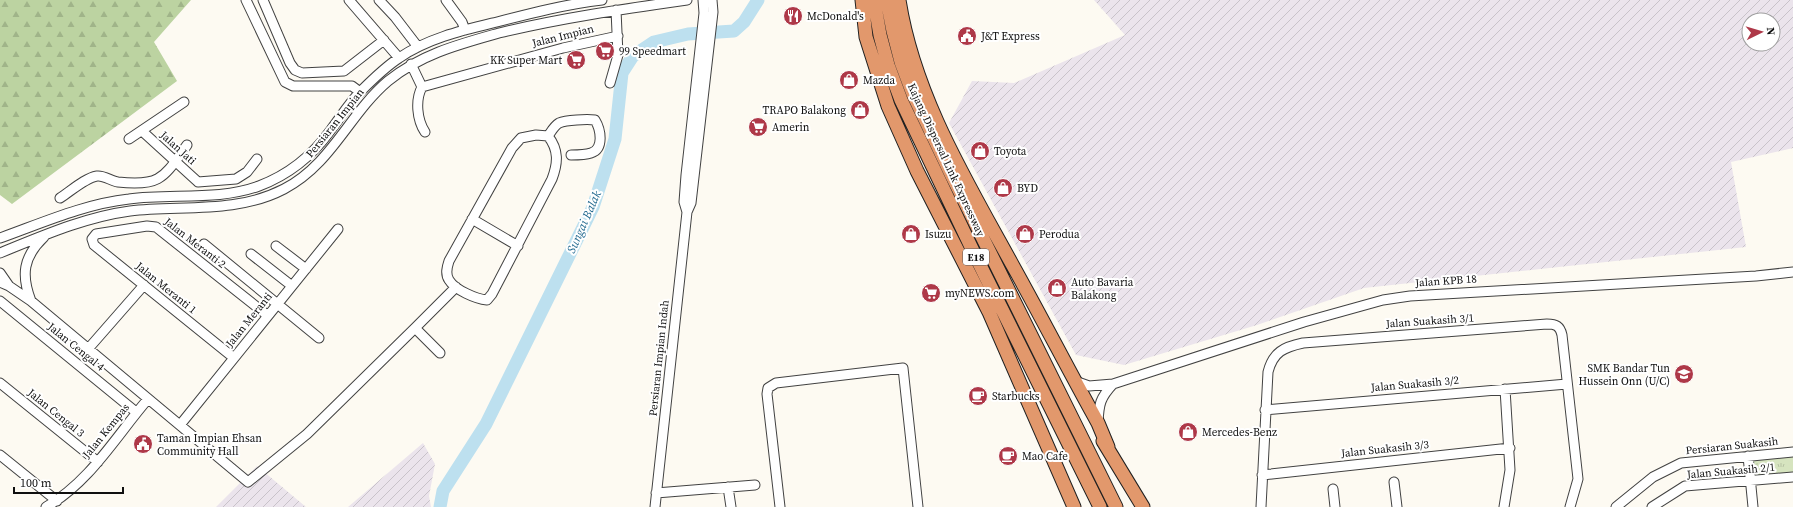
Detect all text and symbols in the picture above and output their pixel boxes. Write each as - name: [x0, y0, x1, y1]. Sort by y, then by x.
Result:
- restaurant icon: McDonald's: [782, 5, 804, 27]
- place label: McDonald's: [807, 9, 864, 24]
- north arrow: [1741, 12, 1781, 52]
- street label: Jalan Impian: [530, 21, 596, 51]
- public building icon: J&T Express: [956, 25, 978, 47]
- text: N: [1763, 27, 1778, 36]
- place label: J&T Express: [980, 29, 1040, 44]
- supermarket icon: 99 Speedmart: [594, 40, 616, 62]
- place label: 99 Speedmart: [619, 44, 686, 59]
- supermarket icon: KK Super Mart: [565, 49, 587, 71]
- place label: KK Super Mart: [490, 53, 562, 68]
- shop icon: Mazda: [838, 69, 860, 91]
- place label: Mazda: [863, 73, 895, 88]
- street label: Kajang Dispersal Link Expressway: [904, 81, 988, 239]
- street label: Persiaran Impian: [302, 85, 368, 161]
- shop icon: TRAPO Balakong: [849, 99, 871, 121]
- place label: TRAPO Balakong: [763, 103, 846, 118]
- supermarket icon: Amerin: [747, 116, 769, 138]
- place label: Amerin: [772, 120, 810, 135]
- street label: Jalan Jati: [156, 127, 199, 168]
- shop icon: Toyota: [969, 140, 991, 162]
- place label: Toyota: [994, 144, 1027, 159]
- shop icon: BYD: [992, 177, 1014, 199]
- place label: BYD: [1017, 181, 1038, 196]
- water label: Sungai Balak: [563, 188, 605, 256]
- street label: Jalan Meranti 2: [160, 214, 229, 272]
- shop icon: Isuzu: [900, 223, 922, 245]
- shop icon: Perodua: [1014, 223, 1036, 245]
- place label: Isuzu: [925, 227, 952, 242]
- place label: Perodua: [1039, 227, 1080, 242]
- road number: E18: [963, 249, 989, 265]
- street label: Jalan Meranti 1: [132, 258, 200, 317]
- street label: Jalan KPB 18: [1414, 271, 1477, 291]
- place label: Auto Bavaria Balakong: [1071, 275, 1134, 303]
- shop icon: Auto Bavaria Balakong: [1046, 277, 1068, 299]
- supermarket icon: myNEWS.com: [920, 282, 942, 304]
- place label: myNEWS.com: [945, 286, 1015, 301]
- street label: Jalan Meranti: [222, 290, 276, 351]
- street label: Persiaran Impian Indah: [645, 299, 673, 417]
- street label: Jalan Suakasih 3/1: [1384, 310, 1475, 332]
- street label: Jalan Cengal 4: [44, 319, 108, 375]
- place label: SMK Bandar Tun Hussein Onn (U/C): [1579, 361, 1670, 389]
- school or university icon: SMK Bandar Tun Hussein Onn (U/C): [1673, 363, 1695, 385]
- street label: Jalan Suakasih 3/2: [1369, 373, 1460, 395]
- street label: Jalan Cengal 3: [24, 385, 88, 441]
- cafe icon: Starbucks: [967, 385, 989, 407]
- place label: Starbucks: [992, 389, 1040, 404]
- street label: Jalan Kempas: [79, 400, 133, 462]
- shop icon: Mercedes-Benz: [1177, 421, 1199, 443]
- place label: Mercedes-Benz: [1202, 425, 1277, 440]
- place label: Taman Impian Ehsan Community Hall: [157, 431, 262, 459]
- public building icon: Taman Impian Ehsan Community Hall: [132, 433, 154, 455]
- street label: Persiaran Suakasih: [1685, 434, 1779, 458]
- street label: Jalan Suakasih 3/3: [1339, 437, 1430, 461]
- cafe icon: Mao Cafe: [997, 445, 1019, 467]
- place label: Mao Cafe: [1022, 449, 1068, 464]
- street label: Jalan Suakasih 2/1: [1685, 460, 1776, 482]
- scale bar: [14, 469, 123, 495]
- text: 100 m: [20, 475, 52, 491]

